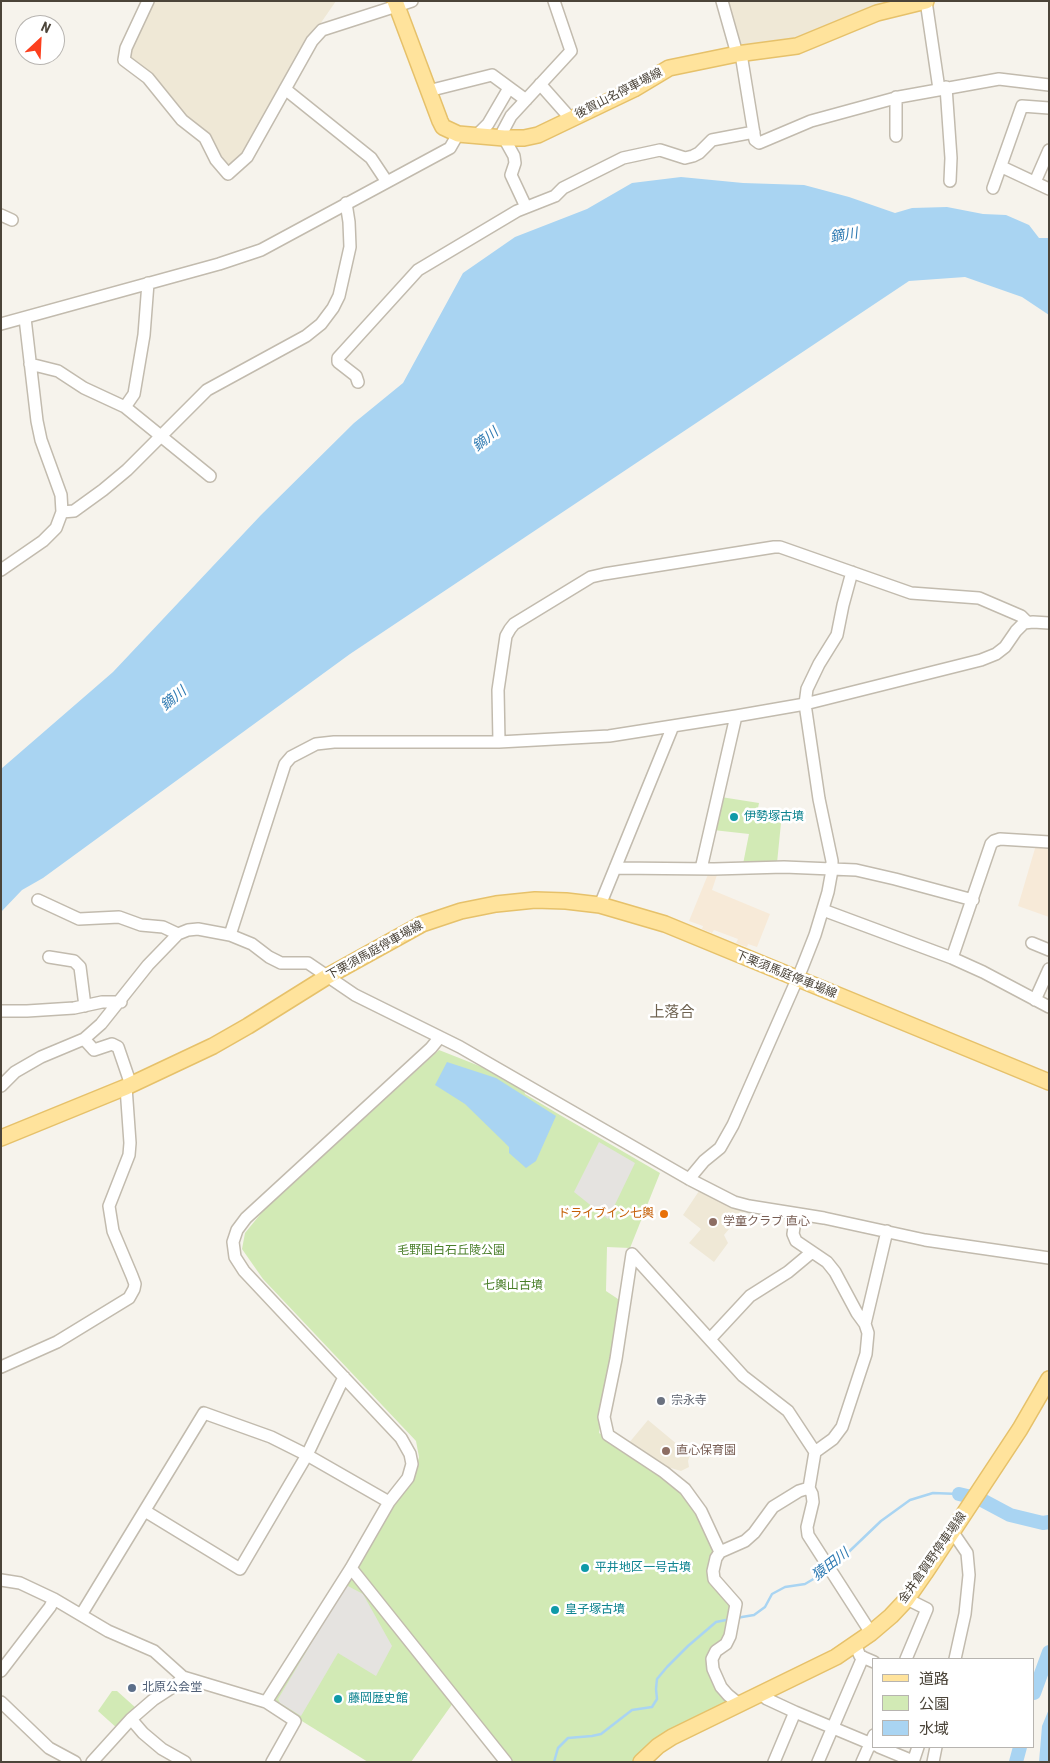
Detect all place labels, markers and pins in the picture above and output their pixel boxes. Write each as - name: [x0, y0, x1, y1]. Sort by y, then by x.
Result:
- place label: 伊勢塚古墳: [744, 810, 804, 824]
- marker: 伊勢塚古墳: [728, 811, 740, 823]
- place label: ドライブイン七輿: [558, 1207, 654, 1221]
- marker: ドライブイン七輿: [658, 1208, 670, 1220]
- place label: 学童クラブ 直心: [723, 1215, 810, 1229]
- marker: 学童クラブ 直心: [707, 1216, 719, 1228]
- place label: 宗永寺: [671, 1394, 707, 1408]
- marker: 宗永寺: [655, 1395, 667, 1407]
- place label: 直心保育園: [676, 1444, 736, 1458]
- marker: 直心保育園: [660, 1445, 672, 1457]
- place label: 平井地区一号古墳: [595, 1561, 691, 1575]
- marker: 平井地区一号古墳: [579, 1562, 591, 1574]
- place label: 皇子塚古墳: [565, 1603, 625, 1617]
- marker: 皇子塚古墳: [549, 1604, 561, 1616]
- place label: 北原公会堂: [142, 1681, 202, 1695]
- marker: 北原公会堂: [126, 1682, 138, 1694]
- place label: 藤岡歴史館: [348, 1692, 408, 1706]
- marker: 藤岡歴史館: [332, 1693, 344, 1705]

